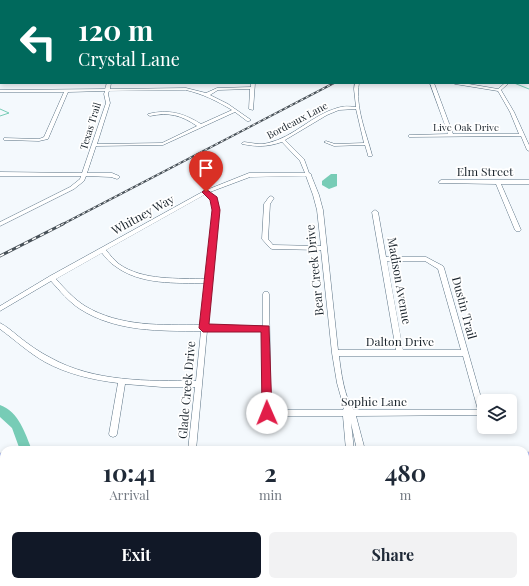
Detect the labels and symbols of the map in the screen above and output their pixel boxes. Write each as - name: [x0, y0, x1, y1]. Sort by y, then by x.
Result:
- street label: Bordeaux Lane: [264, 98, 330, 142]
- street label: Texas Trail: [76, 100, 104, 151]
- street label: Live Oak Drive: [433, 120, 499, 134]
- pin: [189, 151, 223, 192]
- street label: Elm Street: [457, 163, 514, 179]
- street label: Whitney Way: [107, 190, 177, 238]
- street label: Bear Creek Drive: [301, 224, 327, 317]
- street label: Madison Avenue: [384, 236, 416, 326]
- street label: Dustin Trail: [449, 275, 481, 341]
- street label: Dalton Drive: [366, 333, 434, 349]
- street label: Glade Creek Drive: [174, 340, 198, 439]
- position arrow: [246, 392, 288, 434]
- street label: Sophie Lane: [341, 393, 407, 409]

